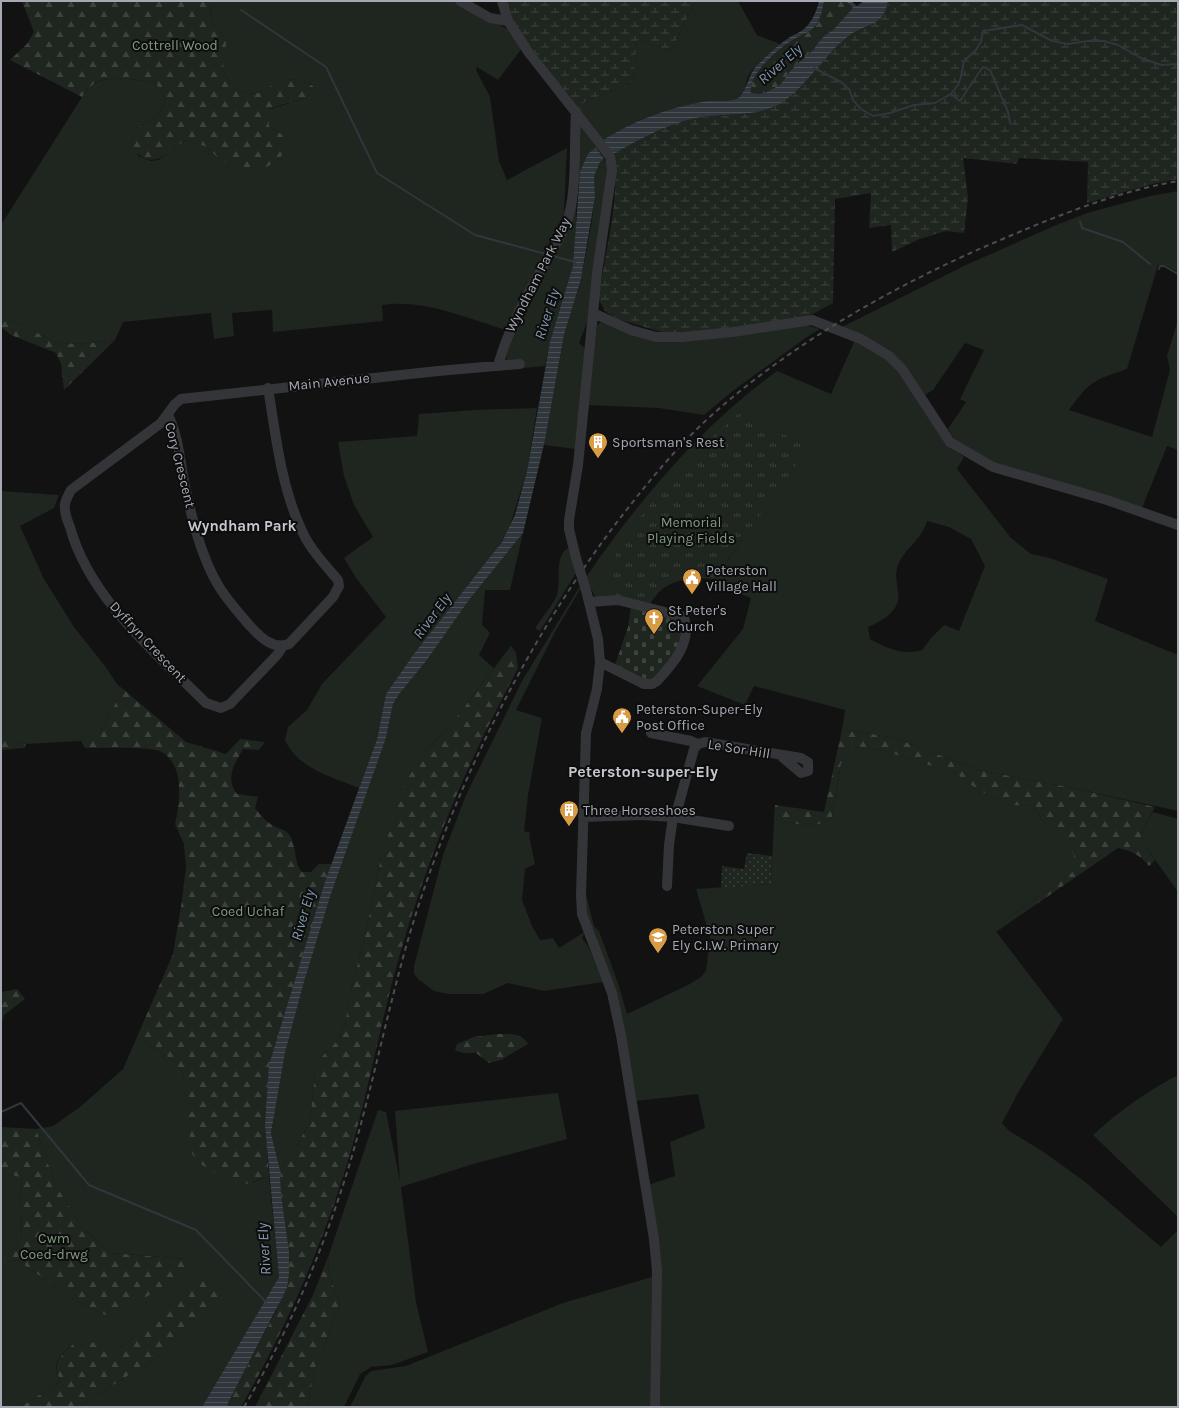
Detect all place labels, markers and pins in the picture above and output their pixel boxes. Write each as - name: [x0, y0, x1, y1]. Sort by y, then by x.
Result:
- building icon: Sportsman's Rest: [587, 431, 609, 459]
- place label: Sportsman's Rest: [612, 434, 724, 451]
- place label: Peterston Village Hall: [706, 562, 777, 595]
- public building icon: Peterston Village Hall: [681, 567, 703, 595]
- place label: St Peter's Church: [668, 602, 727, 635]
- church icon: St Peter's Church: [643, 607, 665, 635]
- place label: Peterston-Super-Ely Post Office: [636, 701, 763, 734]
- public building icon: Peterston-Super-Ely Post Office: [611, 706, 633, 734]
- building icon: Three Horseshoes: [558, 799, 580, 827]
- place label: Three Horseshoes: [583, 802, 696, 819]
- place label: Peterston Super Ely C.I.W. Primary: [672, 921, 779, 954]
- school or university icon: Peterston Super Ely C.I.W. Primary: [647, 926, 669, 954]

